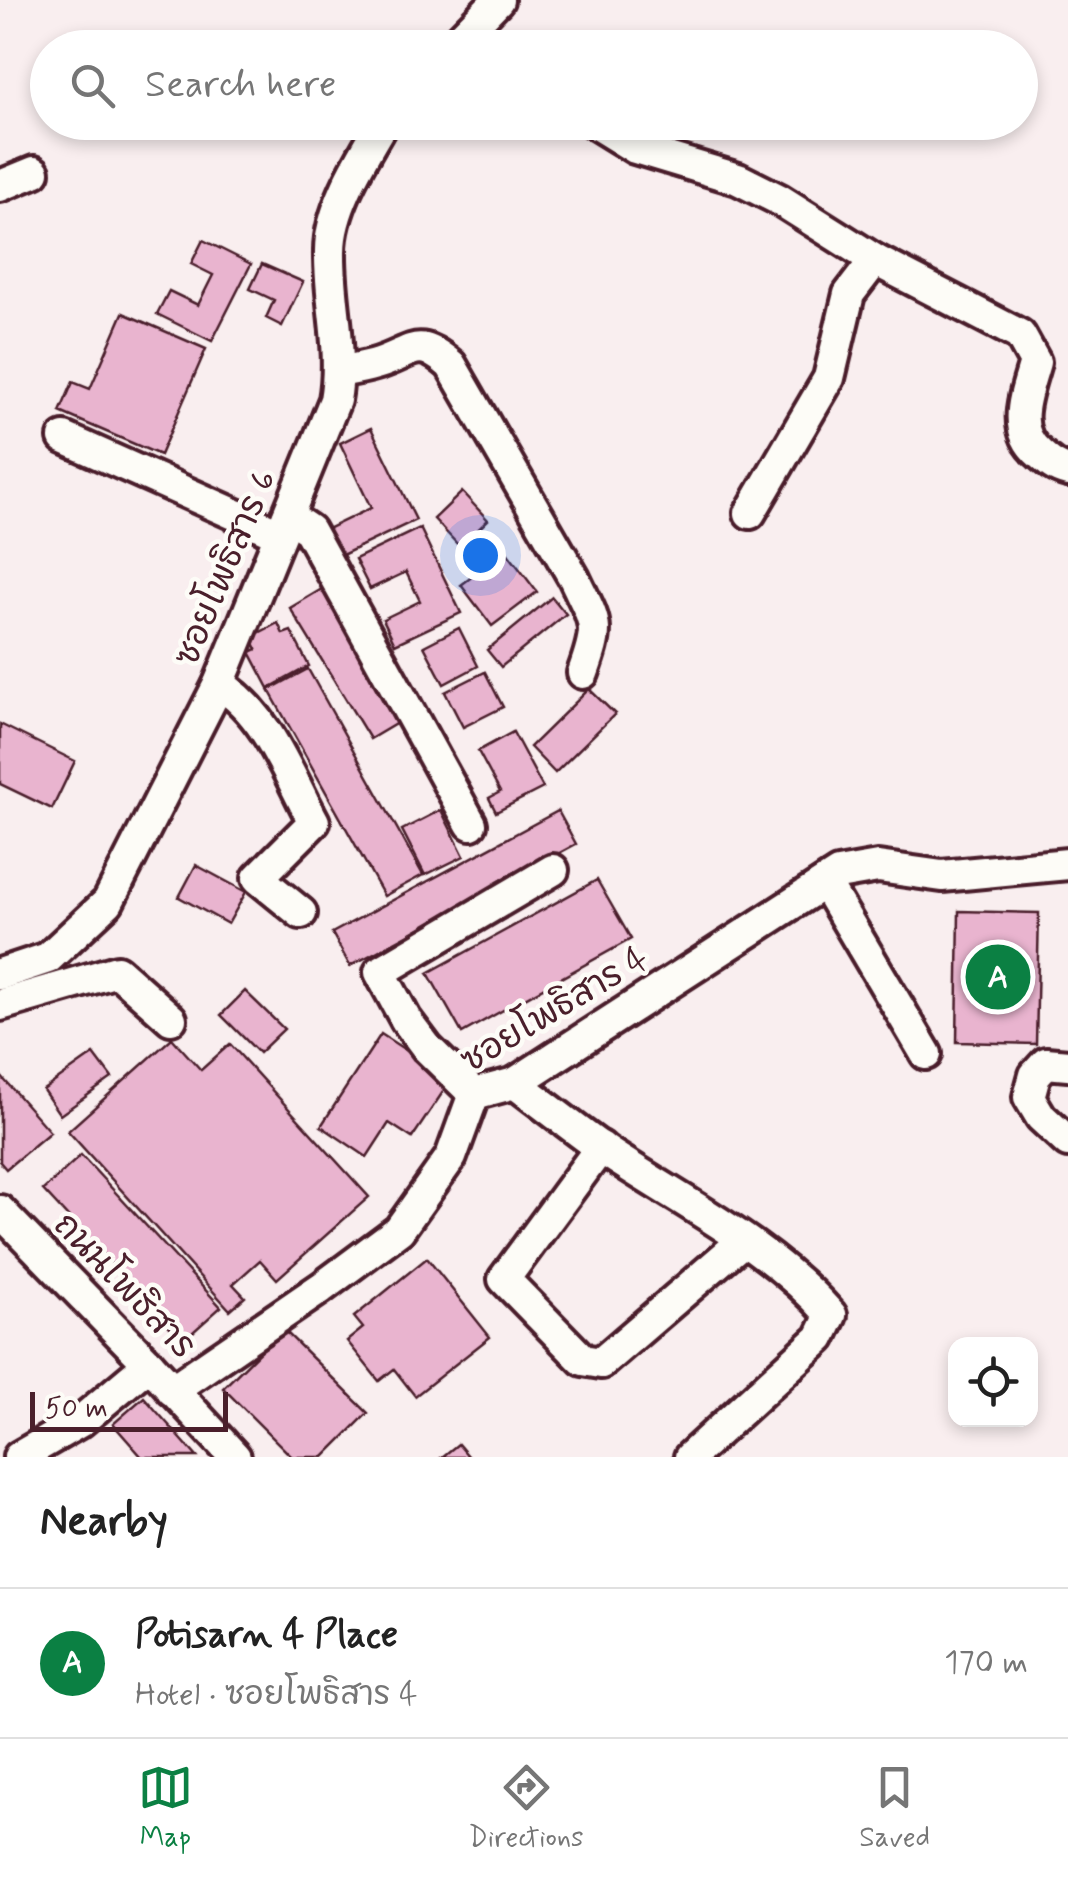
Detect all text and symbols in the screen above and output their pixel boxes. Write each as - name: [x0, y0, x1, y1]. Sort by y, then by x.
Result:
- search box: [30, 30, 1038, 140]
- icon: search: [65, 58, 120, 113]
- text: Search here: [145, 61, 336, 110]
- street label: ซอยโพธิสาร 6: [161, 462, 288, 673]
- your location: [455, 530, 506, 581]
- street label: ซอยโพธิสาร 4: [451, 933, 657, 1084]
- pin: A: [966, 940, 1030, 1014]
- street label: ถนนโพธิสาร: [43, 1201, 207, 1369]
- map controls: [948, 1337, 1038, 1427]
- button: locate: [948, 1337, 1038, 1427]
- scale bar: [30, 1387, 228, 1432]
- text: 50 m: [45, 1391, 108, 1428]
- text: Nearby: [40, 1495, 168, 1550]
- text: Potisarn 4 Place: [135, 1611, 398, 1660]
- text: A: [62, 1642, 83, 1684]
- text: 170 m: [944, 1642, 1028, 1684]
- text: Hotel · ซอยโพธิสาร 4: [135, 1674, 418, 1716]
- tab: Map: [138, 1760, 193, 1857]
- tab: Directions: [469, 1760, 584, 1857]
- tab: Saved: [859, 1760, 930, 1857]

